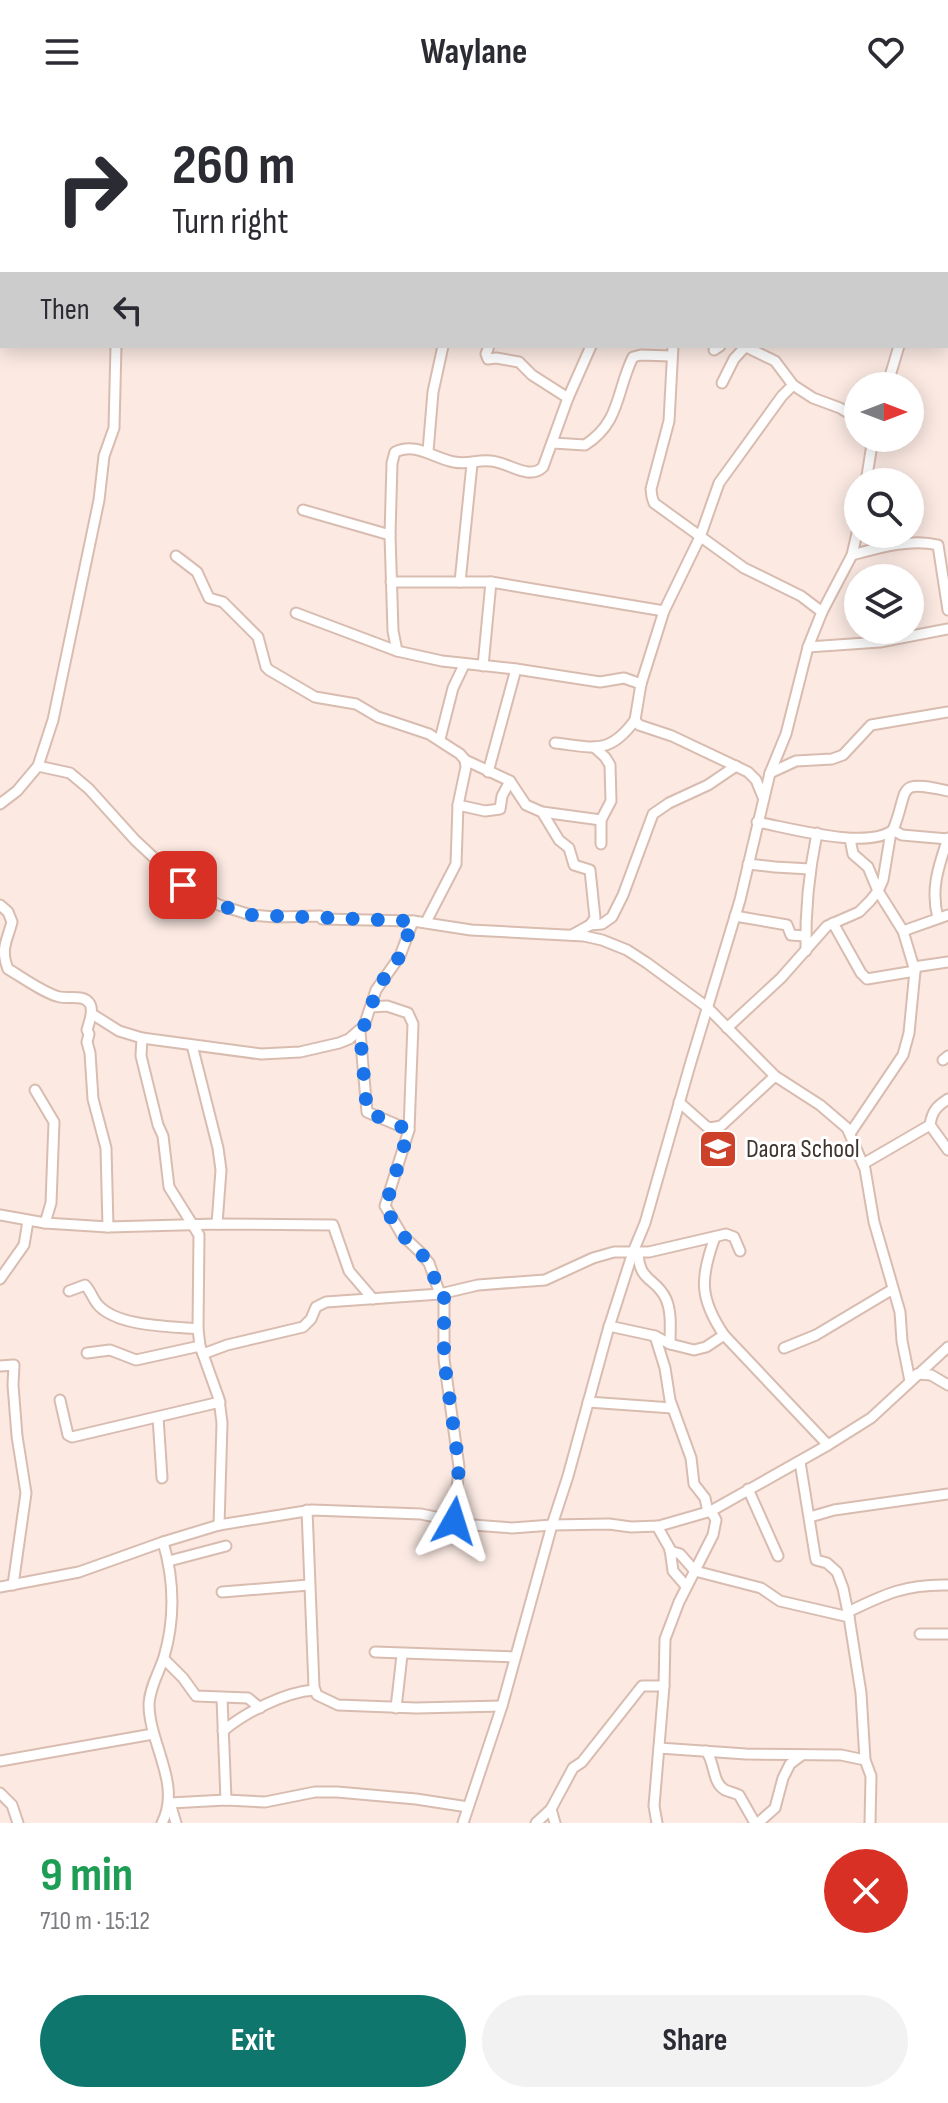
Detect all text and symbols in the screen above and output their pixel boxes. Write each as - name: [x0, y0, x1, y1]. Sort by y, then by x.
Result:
- icon: menu: [40, 30, 84, 74]
- icon: heart: [864, 30, 908, 74]
- text: Waylane: [421, 31, 527, 74]
- text: 260 m: [172, 133, 295, 200]
- icon: right: [40, 136, 144, 240]
- text: Turn right: [172, 201, 289, 244]
- icon: left: [106, 288, 150, 332]
- text: Then: [40, 292, 90, 328]
- north arrow: [844, 372, 924, 452]
- map controls: [844, 372, 924, 644]
- button: search: [844, 468, 924, 548]
- button: layers: [844, 564, 924, 644]
- pin: [149, 851, 217, 919]
- icon: arrive: [161, 863, 205, 907]
- school or university icon: Daora School: [697, 1128, 739, 1170]
- place label: Daora School: [746, 1134, 860, 1165]
- position arrow: [412, 1479, 496, 1563]
- text: 9 min: [40, 1847, 133, 1904]
- button: close: [824, 1849, 908, 1933]
- text: 710 m · 15:12: [40, 1906, 150, 1937]
- button: Exit: [40, 1995, 466, 2087]
- button: Share: [482, 1995, 908, 2087]

